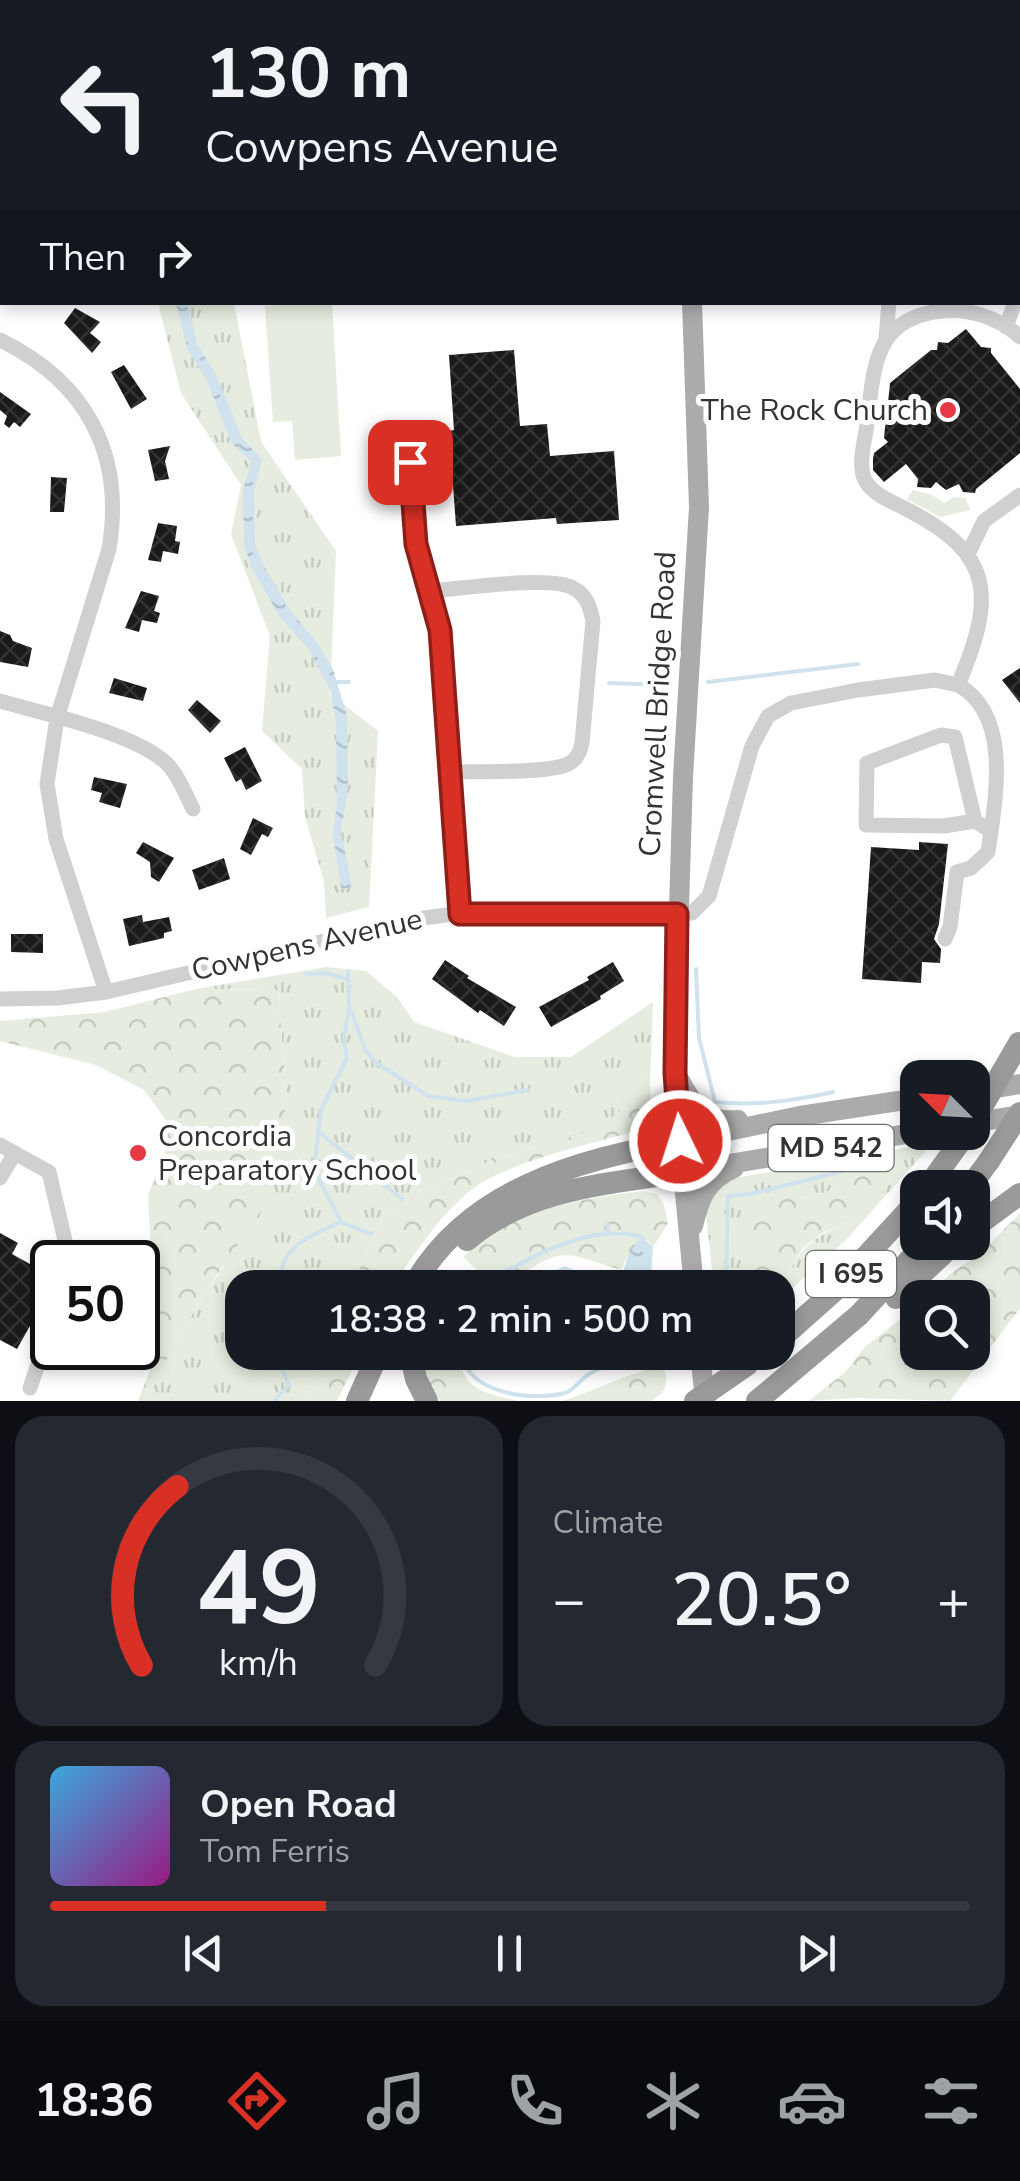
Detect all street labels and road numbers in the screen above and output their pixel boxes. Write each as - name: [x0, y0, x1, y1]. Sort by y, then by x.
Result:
- street label: Cromwell Bridge Road: [630, 550, 686, 858]
- street label: Cowpens Avenue: [188, 899, 426, 991]
- road number: MD 542: [768, 1125, 894, 1171]
- road number: I 695: [806, 1251, 896, 1297]

